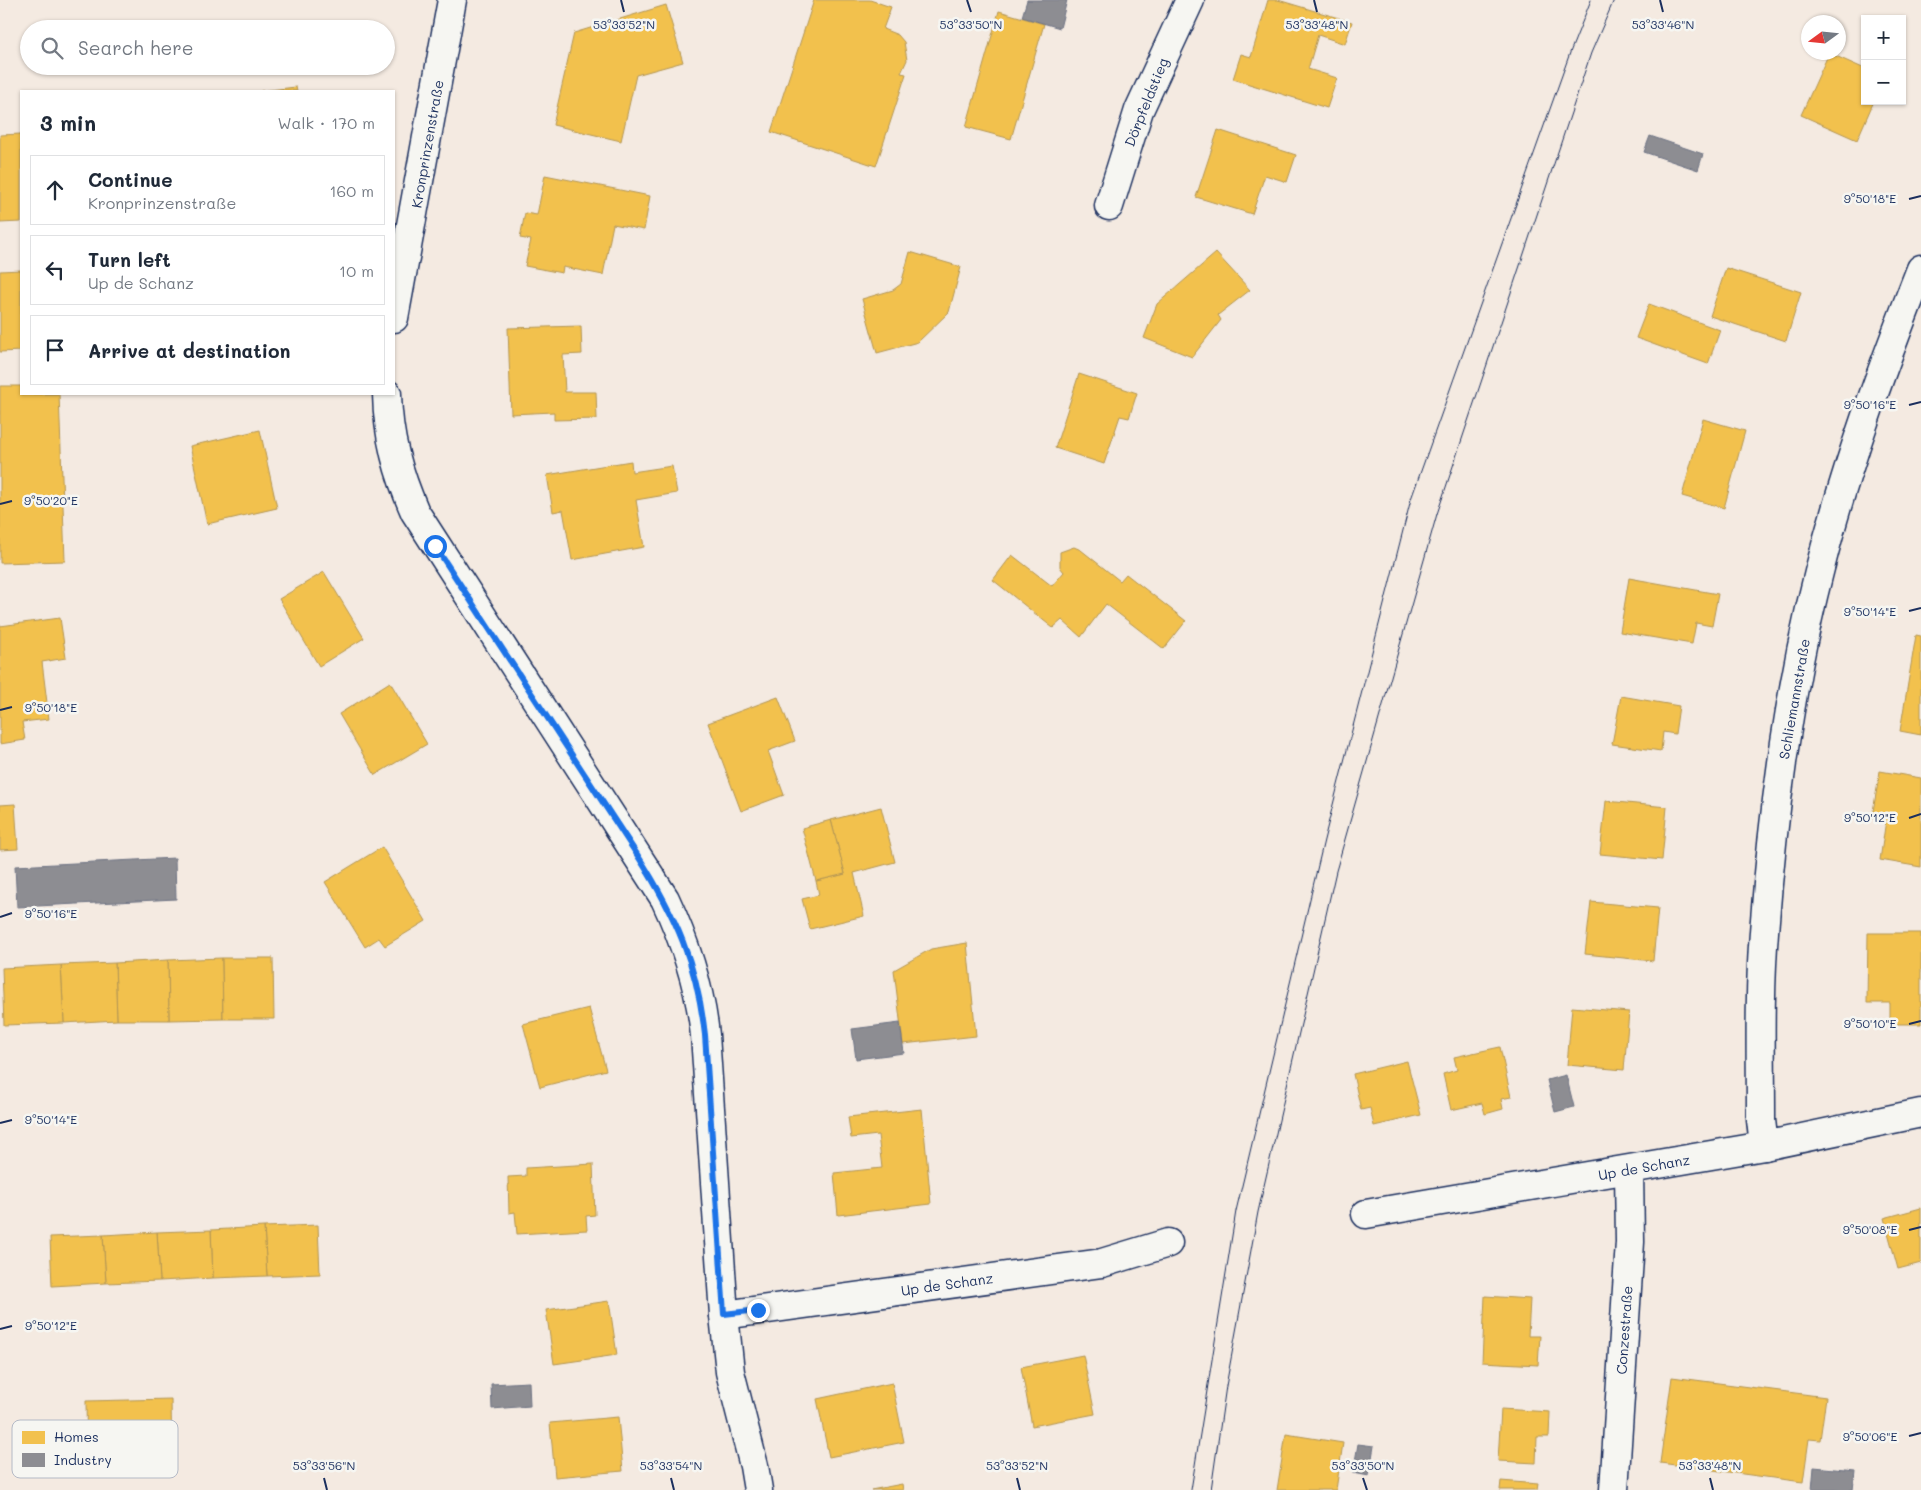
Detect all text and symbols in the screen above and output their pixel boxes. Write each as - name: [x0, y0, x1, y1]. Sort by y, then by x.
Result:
- north arrow: [1801, 15, 1846, 60]
- map controls: [1861, 15, 1906, 105]
- button: +: [1861, 15, 1906, 60]
- text: 53°33'52"N: [593, 16, 655, 32]
- text: 53°33'50"N: [940, 16, 1002, 32]
- text: 53°33'48"N: [1286, 16, 1348, 32]
- text: 53°33'46"N: [1632, 16, 1694, 32]
- search box: [20, 20, 395, 75]
- icon: search: [38, 34, 66, 62]
- text: Search here: [78, 35, 194, 60]
- street label: Dörpfeldstieg: [1120, 55, 1172, 149]
- button: −: [1861, 60, 1906, 105]
- street label: Kronprinzenstraße: [406, 78, 448, 210]
- text: 3 min: [40, 109, 96, 136]
- text: Walk · 170 m: [277, 112, 375, 133]
- text: Continue: [88, 167, 173, 192]
- icon: ahead: [41, 176, 69, 204]
- text: 160 m: [329, 180, 374, 201]
- text: 9°50'18"E: [1844, 190, 1896, 206]
- text: Kronprinzenstraße: [88, 192, 236, 213]
- text: Turn left: [88, 247, 171, 272]
- icon: left: [41, 256, 69, 284]
- text: 10 m: [339, 260, 374, 281]
- text: Up de Schanz: [88, 272, 194, 293]
- icon: arrive: [41, 336, 69, 364]
- text: Arrive at destination: [88, 338, 291, 363]
- text: 9°50'16"E: [1844, 396, 1896, 412]
- text: 9°50'20"E: [24, 492, 78, 508]
- route start: [424, 535, 447, 558]
- text: 9°50'14"E: [1844, 603, 1896, 619]
- street label: Schliemannstraße: [1774, 637, 1814, 761]
- text: 9°50'18"E: [25, 699, 77, 715]
- text: 9°50'12"E: [1844, 809, 1896, 825]
- text: 9°50'16"E: [25, 905, 77, 921]
- text: 9°50'10"E: [1844, 1015, 1896, 1031]
- text: 9°50'14"E: [25, 1111, 77, 1127]
- street label: Up de Schanz: [1597, 1150, 1692, 1184]
- text: 9°50'08"E: [1843, 1221, 1897, 1237]
- street label: Up de Schanz: [900, 1268, 994, 1300]
- street label: Conzestraße: [1611, 1285, 1637, 1375]
- route end: [747, 1299, 770, 1322]
- text: 9°50'12"E: [25, 1317, 77, 1333]
- legend: [12, 1420, 178, 1478]
- text: Homes: [54, 1427, 99, 1446]
- text: 9°50'06"E: [1843, 1428, 1897, 1444]
- text: Industry: [54, 1450, 112, 1469]
- text: 53°33'56"N: [293, 1457, 355, 1473]
- text: 53°33'54"N: [640, 1457, 702, 1473]
- text: 53°33'52"N: [986, 1457, 1048, 1473]
- text: 53°33'50"N: [1332, 1457, 1394, 1473]
- text: 53°33'48"N: [1679, 1457, 1741, 1473]

